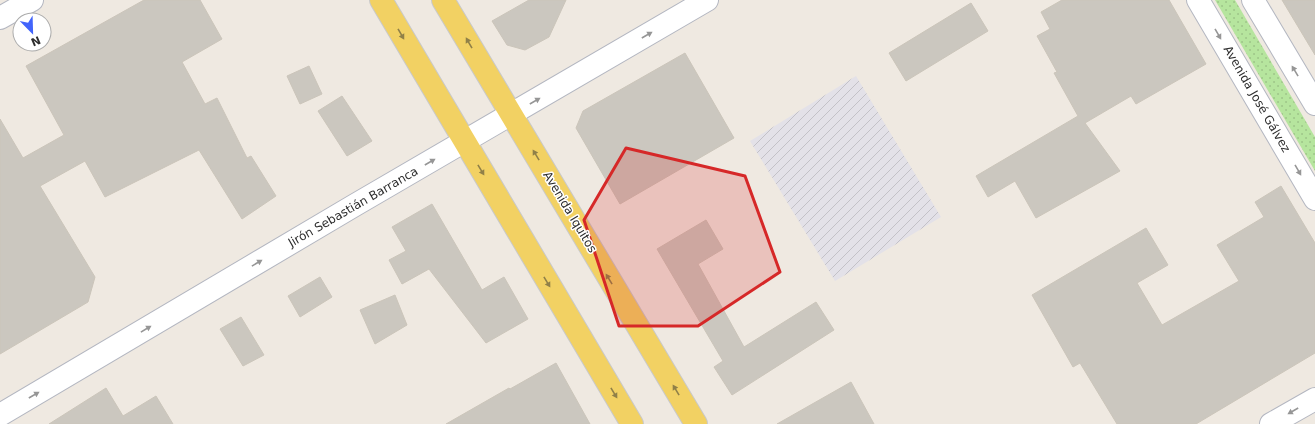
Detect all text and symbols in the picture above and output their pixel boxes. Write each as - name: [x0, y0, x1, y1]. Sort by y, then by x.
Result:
- north arrow: [12, 12, 52, 52]
- one-way arrow: [1214, 28, 1221, 40]
- one-way arrow: [397, 29, 405, 39]
- one-way arrow: [641, 32, 653, 39]
- text: N: [29, 33, 42, 49]
- one-way arrow: [465, 38, 472, 49]
- street label: Avenida José Gálvez: [1221, 43, 1293, 155]
- one-way arrow: [1291, 66, 1299, 76]
- one-way arrow: [529, 98, 541, 105]
- one-way arrow: [532, 149, 539, 161]
- one-way arrow: [424, 159, 436, 166]
- street label: Jirón Sebastián Barranca: [285, 164, 420, 250]
- one-way arrow: [478, 164, 485, 176]
- one-way arrow: [1294, 165, 1302, 175]
- street label: Avenida Iquitos: [540, 169, 600, 255]
- one-way arrow: [252, 259, 262, 267]
- one-way arrow: [606, 273, 613, 285]
- one-way arrow: [544, 276, 551, 288]
- one-way arrow: [140, 326, 152, 333]
- one-way arrow: [672, 384, 679, 396]
- one-way arrow: [610, 387, 617, 399]
- one-way arrow: [28, 392, 40, 399]
- one-way arrow: [1287, 408, 1299, 415]

